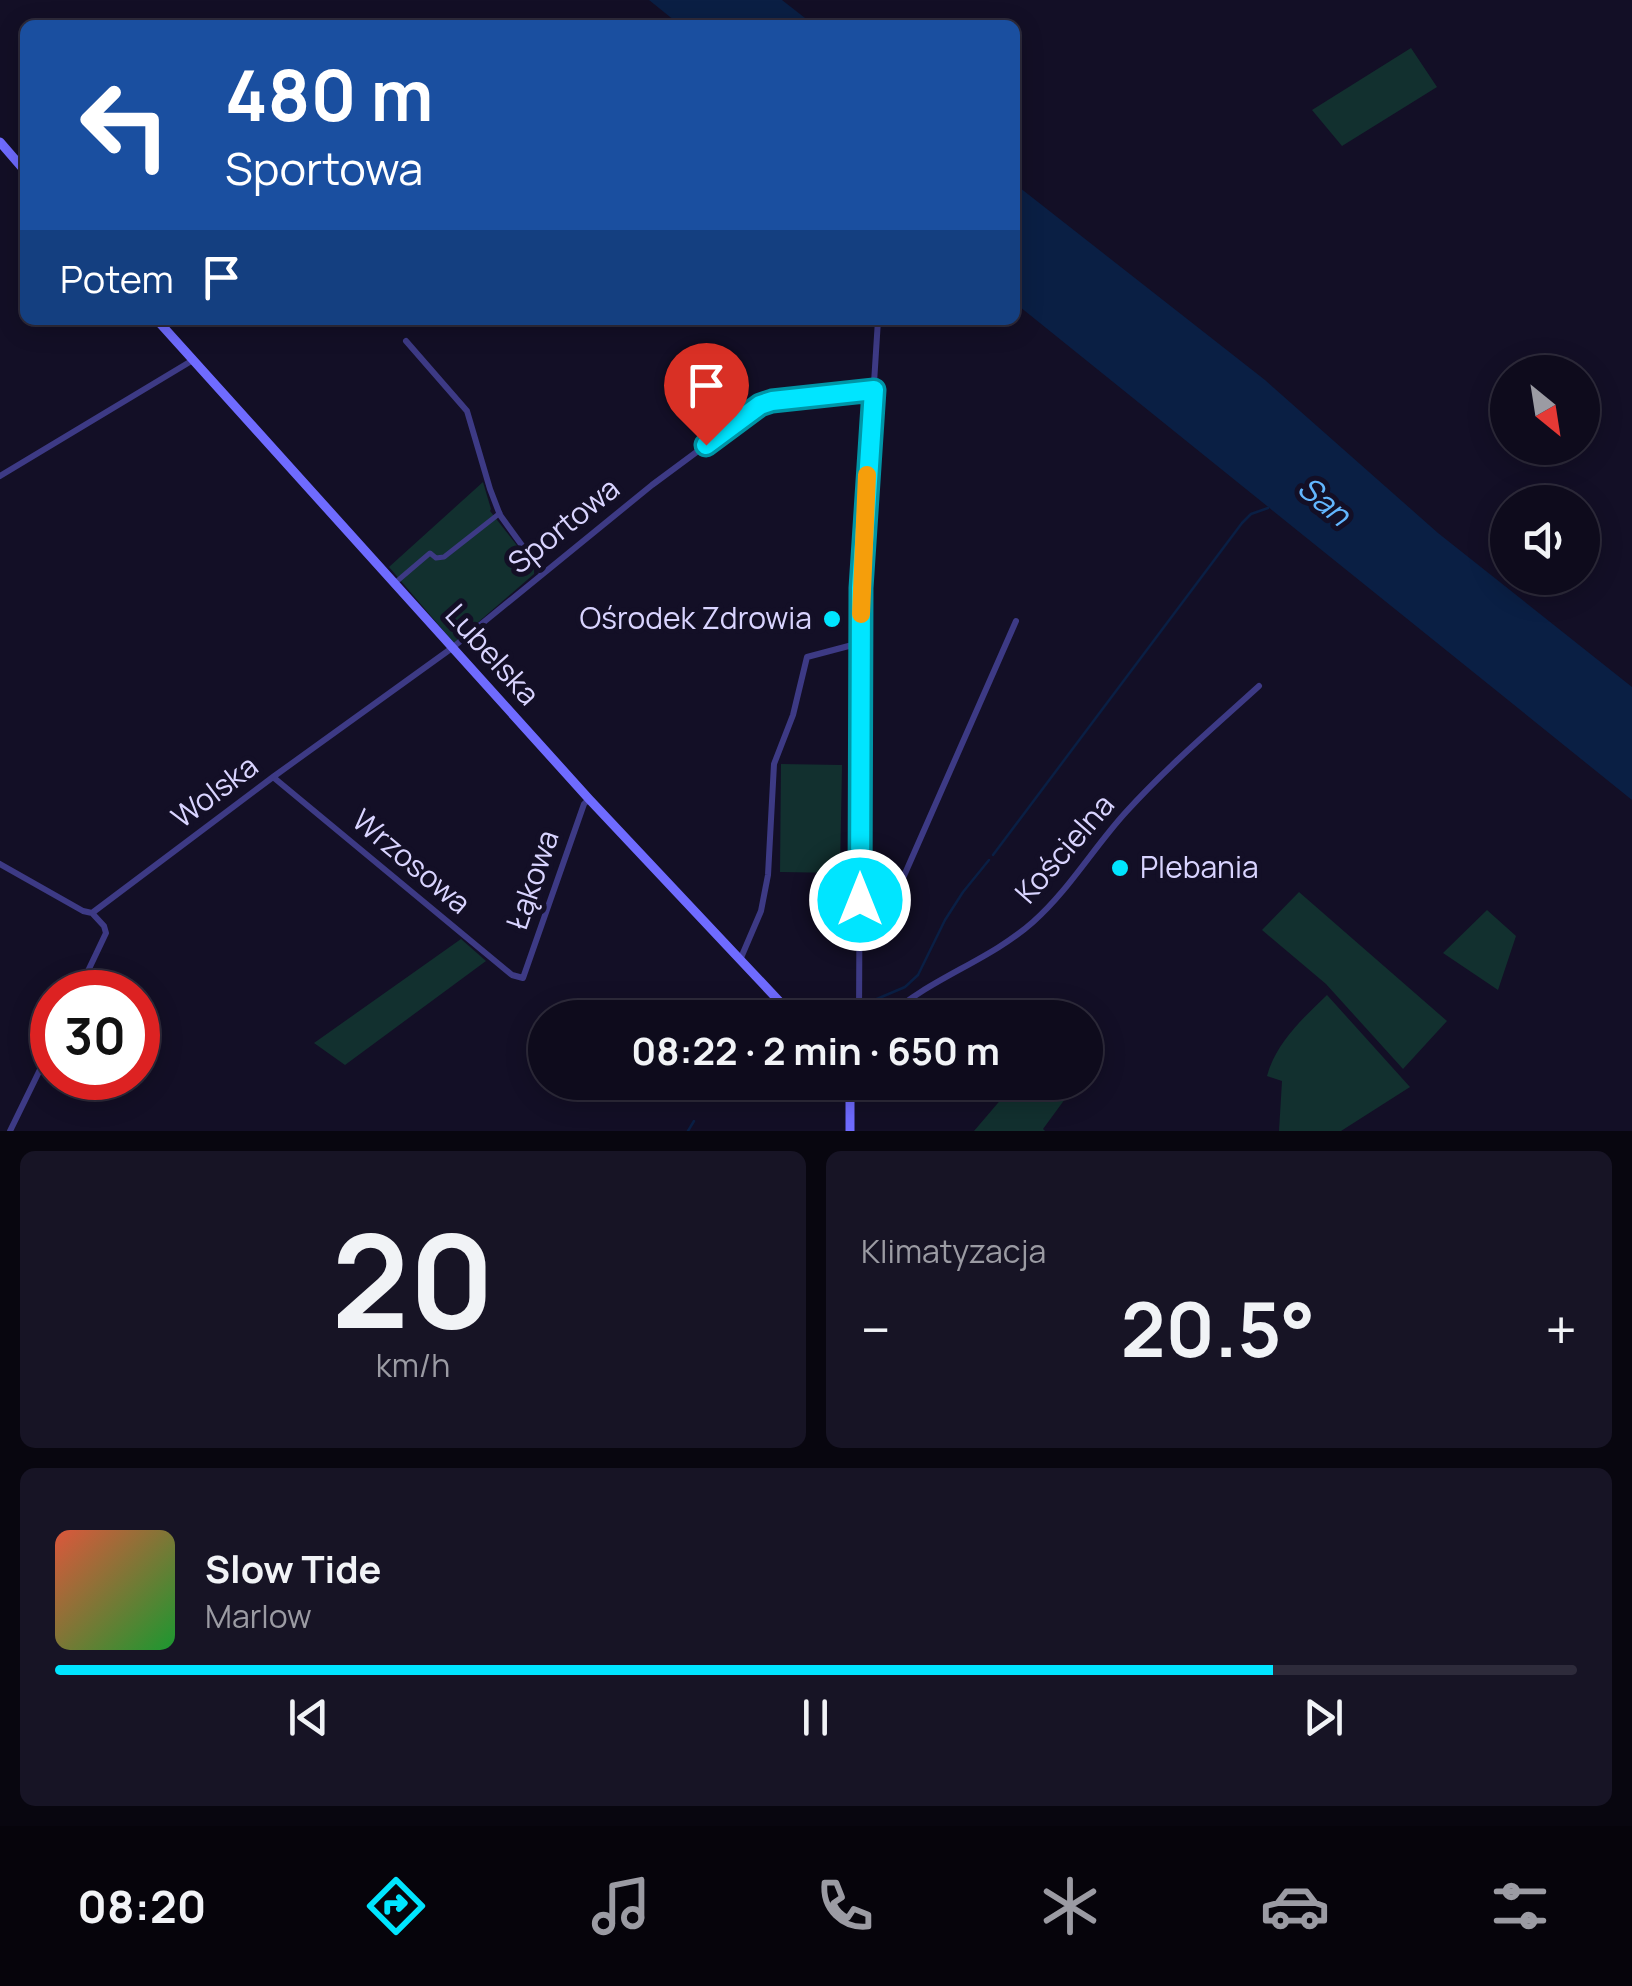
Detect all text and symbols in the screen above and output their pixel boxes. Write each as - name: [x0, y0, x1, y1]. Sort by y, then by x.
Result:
- text: 480 m: [225, 46, 433, 142]
- icon: left: [60, 60, 190, 190]
- text: Sportowa: [225, 137, 423, 199]
- icon: arrive: [194, 250, 249, 305]
- text: Potem: [60, 252, 174, 304]
- pin: [664, 343, 749, 446]
- north arrow: [1490, 355, 1600, 465]
- map controls: [1490, 355, 1600, 595]
- icon: arrive: [679, 358, 734, 413]
- water label: San: [1289, 465, 1361, 536]
- street label: Sportowa: [499, 467, 627, 582]
- button: sound: [1490, 485, 1600, 595]
- street label: Lubelska: [437, 595, 549, 713]
- place label: Ośrodek Zdrowia: [580, 597, 812, 638]
- marker: Ośrodek Zdrowia: [821, 608, 843, 630]
- street label: Wolska: [163, 745, 266, 837]
- street label: Kościelna: [1005, 785, 1123, 911]
- street label: Wrzosowa: [344, 799, 480, 922]
- street label: Łąkowa: [495, 824, 568, 935]
- place label: Plebania: [1140, 846, 1259, 887]
- position arrow: [808, 848, 912, 952]
- marker: Plebania: [1109, 857, 1131, 879]
- speed limit sign: 30: [30, 970, 160, 1100]
- text: 08:22 · 2 min · 650 m: [631, 1024, 1000, 1076]
- text: 20: [332, 1189, 494, 1367]
- text: Klimatyzacja: [861, 1229, 1046, 1273]
- text: 20.5°: [1121, 1277, 1315, 1380]
- text: −: [861, 1291, 891, 1367]
- text: +: [1545, 1291, 1577, 1367]
- text: km/h: [376, 1343, 450, 1387]
- text: Slow Tide: [205, 1542, 382, 1594]
- text: Marlow: [205, 1594, 312, 1638]
- icon: previous: [281, 1690, 336, 1745]
- icon: pause: [788, 1690, 843, 1745]
- icon: next: [1296, 1690, 1351, 1745]
- icon: directions: [361, 1871, 431, 1941]
- icon: music: [586, 1871, 656, 1941]
- icon: phone: [810, 1871, 880, 1941]
- icon: climate: [1035, 1871, 1105, 1941]
- icon: car: [1260, 1871, 1330, 1941]
- icon: filters: [1485, 1871, 1555, 1941]
- text: 08:20: [77, 1875, 206, 1937]

